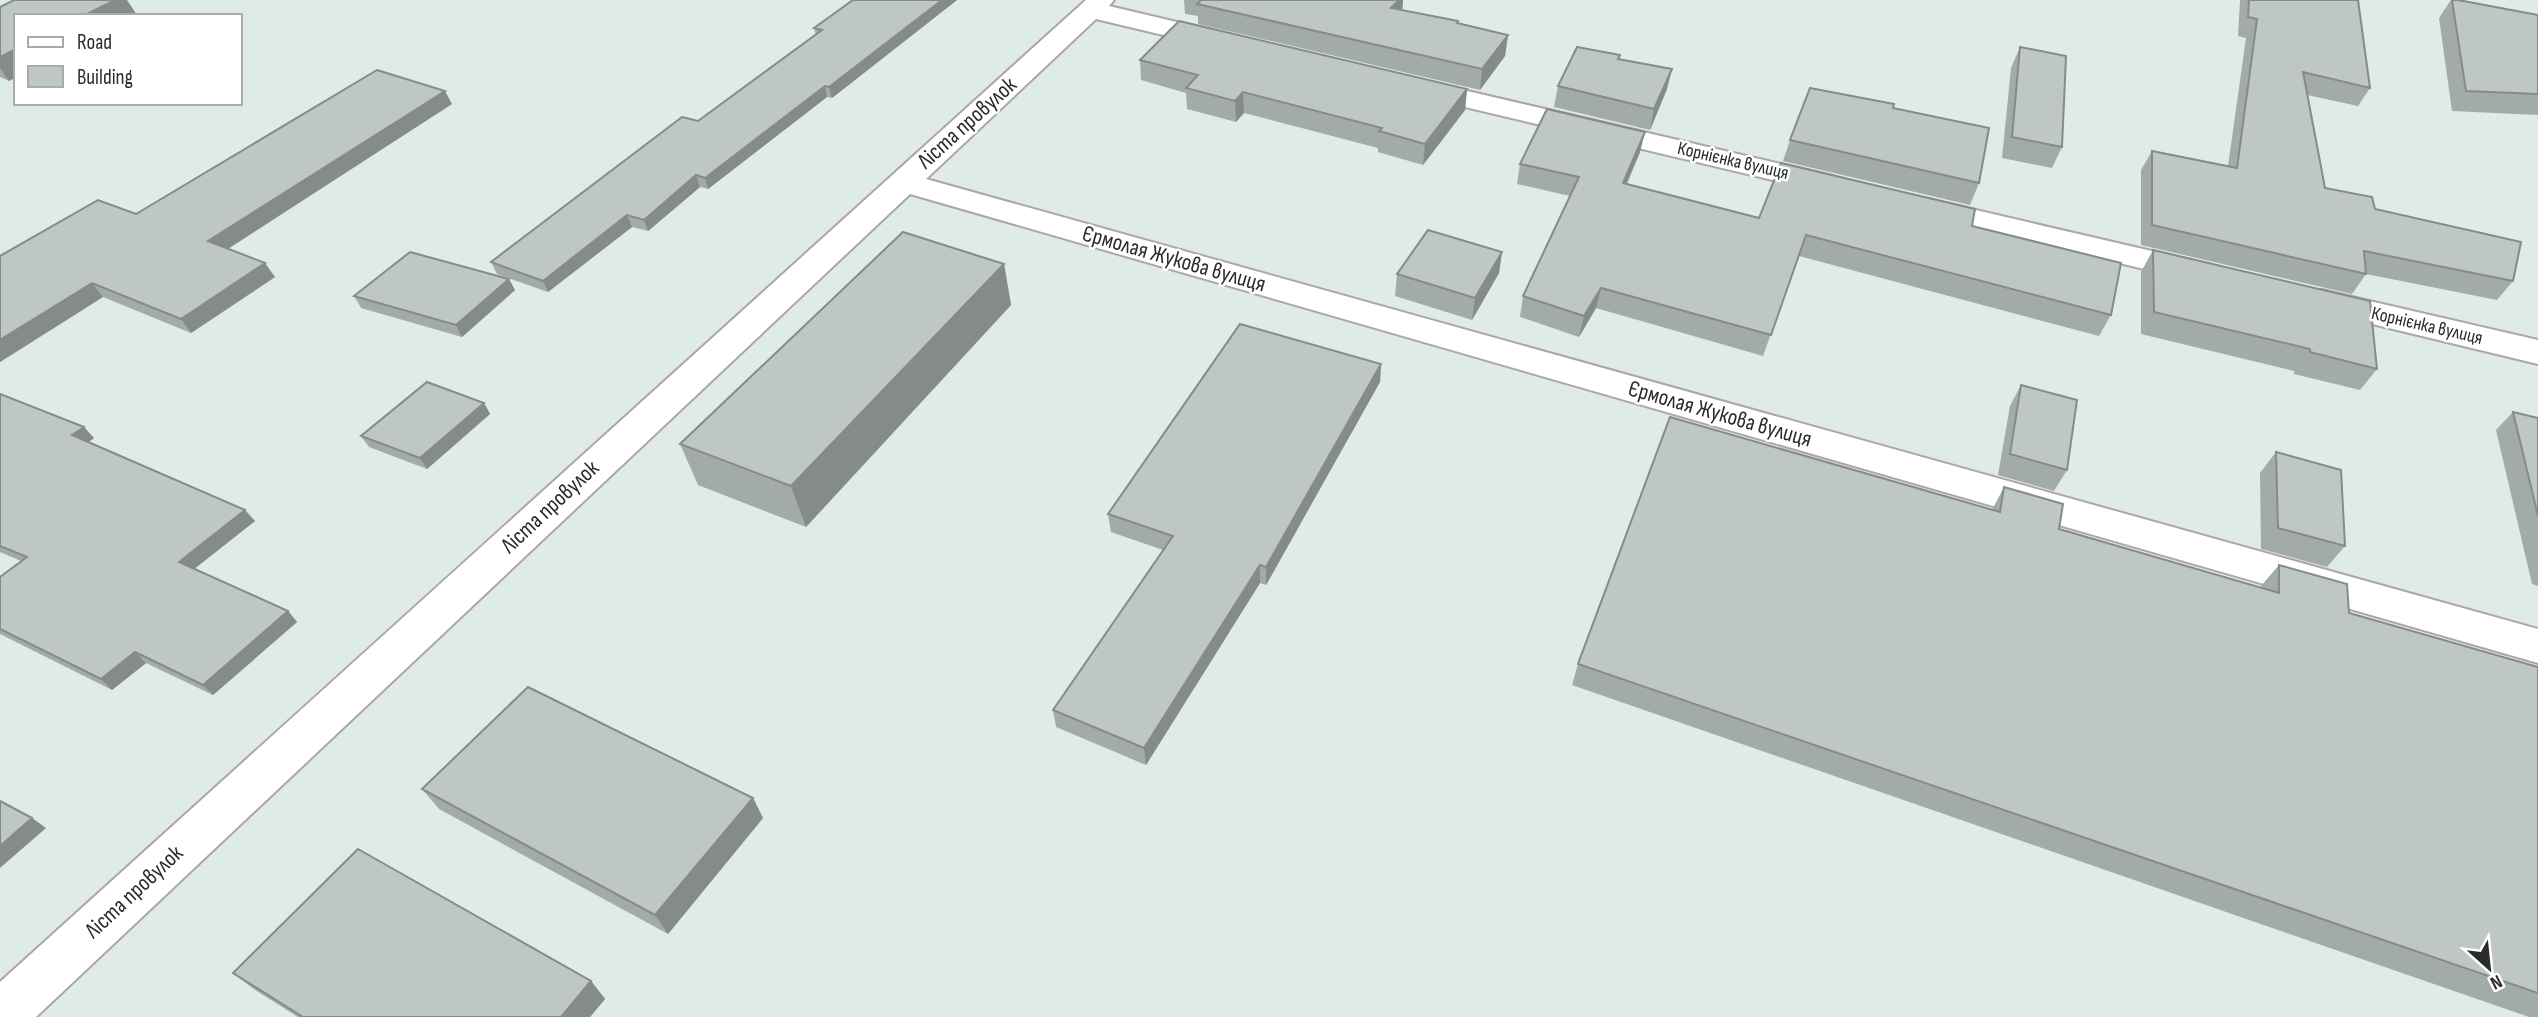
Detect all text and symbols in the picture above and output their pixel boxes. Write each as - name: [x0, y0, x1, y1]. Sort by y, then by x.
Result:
- legend: [14, 14, 242, 105]
- text: Road: [77, 30, 112, 55]
- text: Building: [77, 65, 133, 90]
- street label: Ліста провулок: [911, 71, 1023, 176]
- street label: Корнієнка вулиця: [1675, 137, 1791, 185]
- street label: Єрмолая Жукова вулиця: [1079, 219, 1269, 299]
- street label: Корнієнка вулиця: [2369, 302, 2485, 350]
- street label: Єрмолая Жукова вулиця: [1625, 374, 1815, 454]
- street label: Ліста провулок: [494, 454, 605, 560]
- street label: Ліста провулок: [78, 839, 189, 945]
- north arrow: [2454, 933, 2524, 1003]
- text: N: [2486, 969, 2506, 994]

